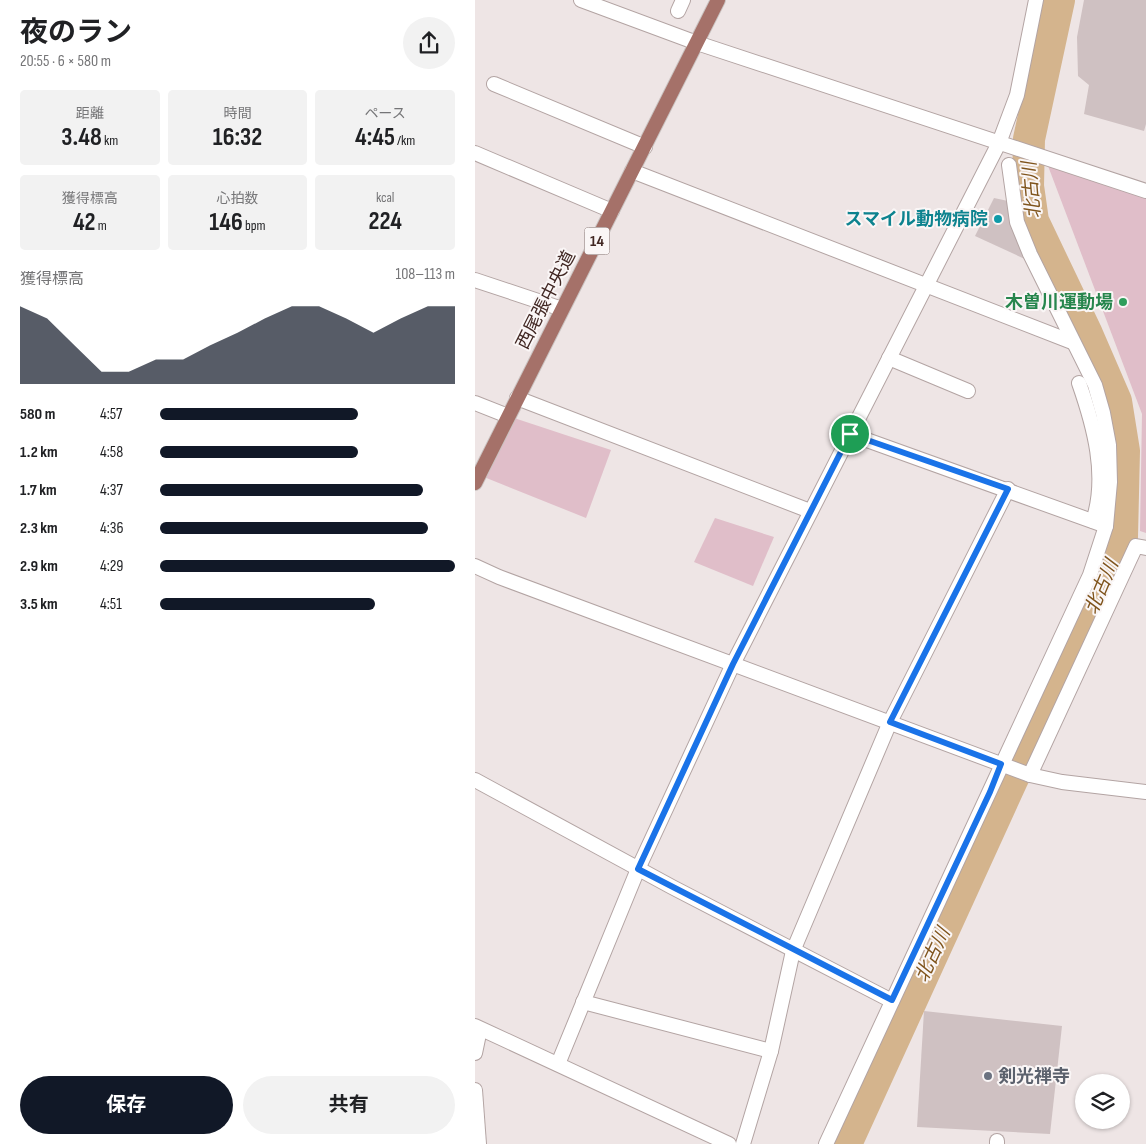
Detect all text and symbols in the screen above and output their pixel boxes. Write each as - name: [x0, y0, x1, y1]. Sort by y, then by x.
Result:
- text: 夜のラン: [20, 16, 132, 49]
- button: share: [403, 17, 455, 69]
- text: 20:55 · 6 × 580 m: [20, 52, 111, 71]
- text: 距離: [76, 105, 104, 122]
- text: 時間: [223, 105, 251, 122]
- text: ペース: [365, 105, 406, 122]
- text: 3.48: [61, 122, 102, 153]
- text: 16:32: [213, 122, 262, 153]
- text: 4:45: [355, 122, 395, 153]
- text: km: [102, 132, 118, 149]
- text: /km: [395, 132, 415, 149]
- water label: 北古川: [1018, 159, 1046, 219]
- text: kcal: [376, 189, 394, 206]
- text: 獲得標高: [62, 190, 118, 207]
- text: 心拍数: [216, 190, 258, 207]
- text: 224: [368, 206, 402, 237]
- text: 42: [73, 207, 96, 238]
- text: 146: [209, 207, 243, 238]
- place label: スマイル動物病院: [845, 209, 988, 230]
- marker: スマイル動物病院: [992, 213, 1004, 225]
- text: m: [96, 217, 107, 234]
- text: bpm: [243, 217, 266, 234]
- road number: 14: [585, 228, 609, 255]
- street label: 西尾張中央道: [512, 247, 580, 353]
- text: 108–113 m: [396, 265, 455, 284]
- text: 獲得標高: [20, 270, 84, 289]
- place label: 木曽川運動場: [1005, 292, 1113, 313]
- marker: 木曽川運動場: [1117, 296, 1129, 308]
- text: 580 m: [20, 405, 55, 424]
- text: 4:57: [100, 405, 122, 424]
- pin: [829, 413, 871, 455]
- icon: arrive: [836, 420, 864, 448]
- text: 1.2 km: [20, 443, 58, 462]
- text: 4:58: [100, 443, 123, 462]
- text: 1.7 km: [20, 481, 57, 500]
- text: 4:37: [100, 481, 123, 500]
- text: 2.3 km: [20, 519, 58, 538]
- text: 4:36: [100, 519, 123, 538]
- water label: 北古川: [1080, 554, 1125, 618]
- text: 2.9 km: [20, 557, 58, 576]
- text: 4:29: [100, 557, 123, 576]
- text: 3.5 km: [20, 595, 58, 614]
- text: 4:51: [100, 595, 122, 614]
- water label: 北古川: [911, 923, 956, 986]
- place label: 剣光禅寺: [998, 1066, 1070, 1087]
- marker: 剣光禅寺: [982, 1070, 994, 1082]
- map controls: [1075, 1074, 1130, 1129]
- button: layers: [1075, 1074, 1130, 1129]
- button: 保存: [20, 1076, 233, 1134]
- button: 共有: [243, 1076, 455, 1134]

